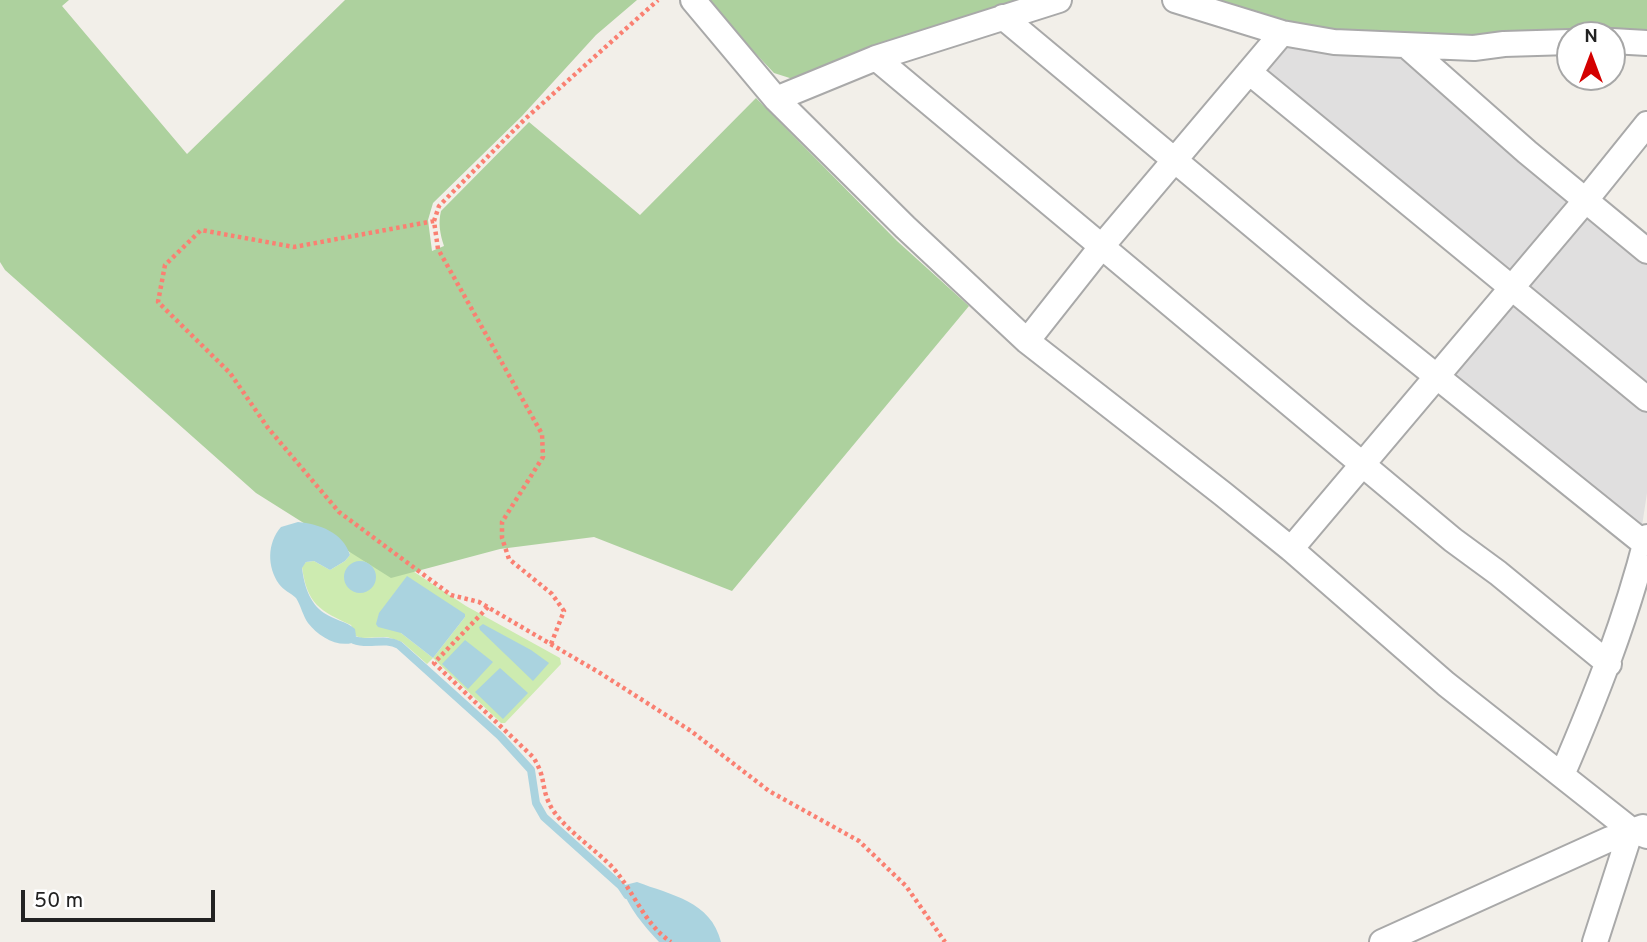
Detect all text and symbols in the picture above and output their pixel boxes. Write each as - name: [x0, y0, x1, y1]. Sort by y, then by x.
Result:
- north arrow: [1556, 21, 1626, 91]
- text: N: [1584, 25, 1598, 49]
- scale bar: [24, 876, 219, 920]
- text: 50 m: [34, 888, 83, 915]

